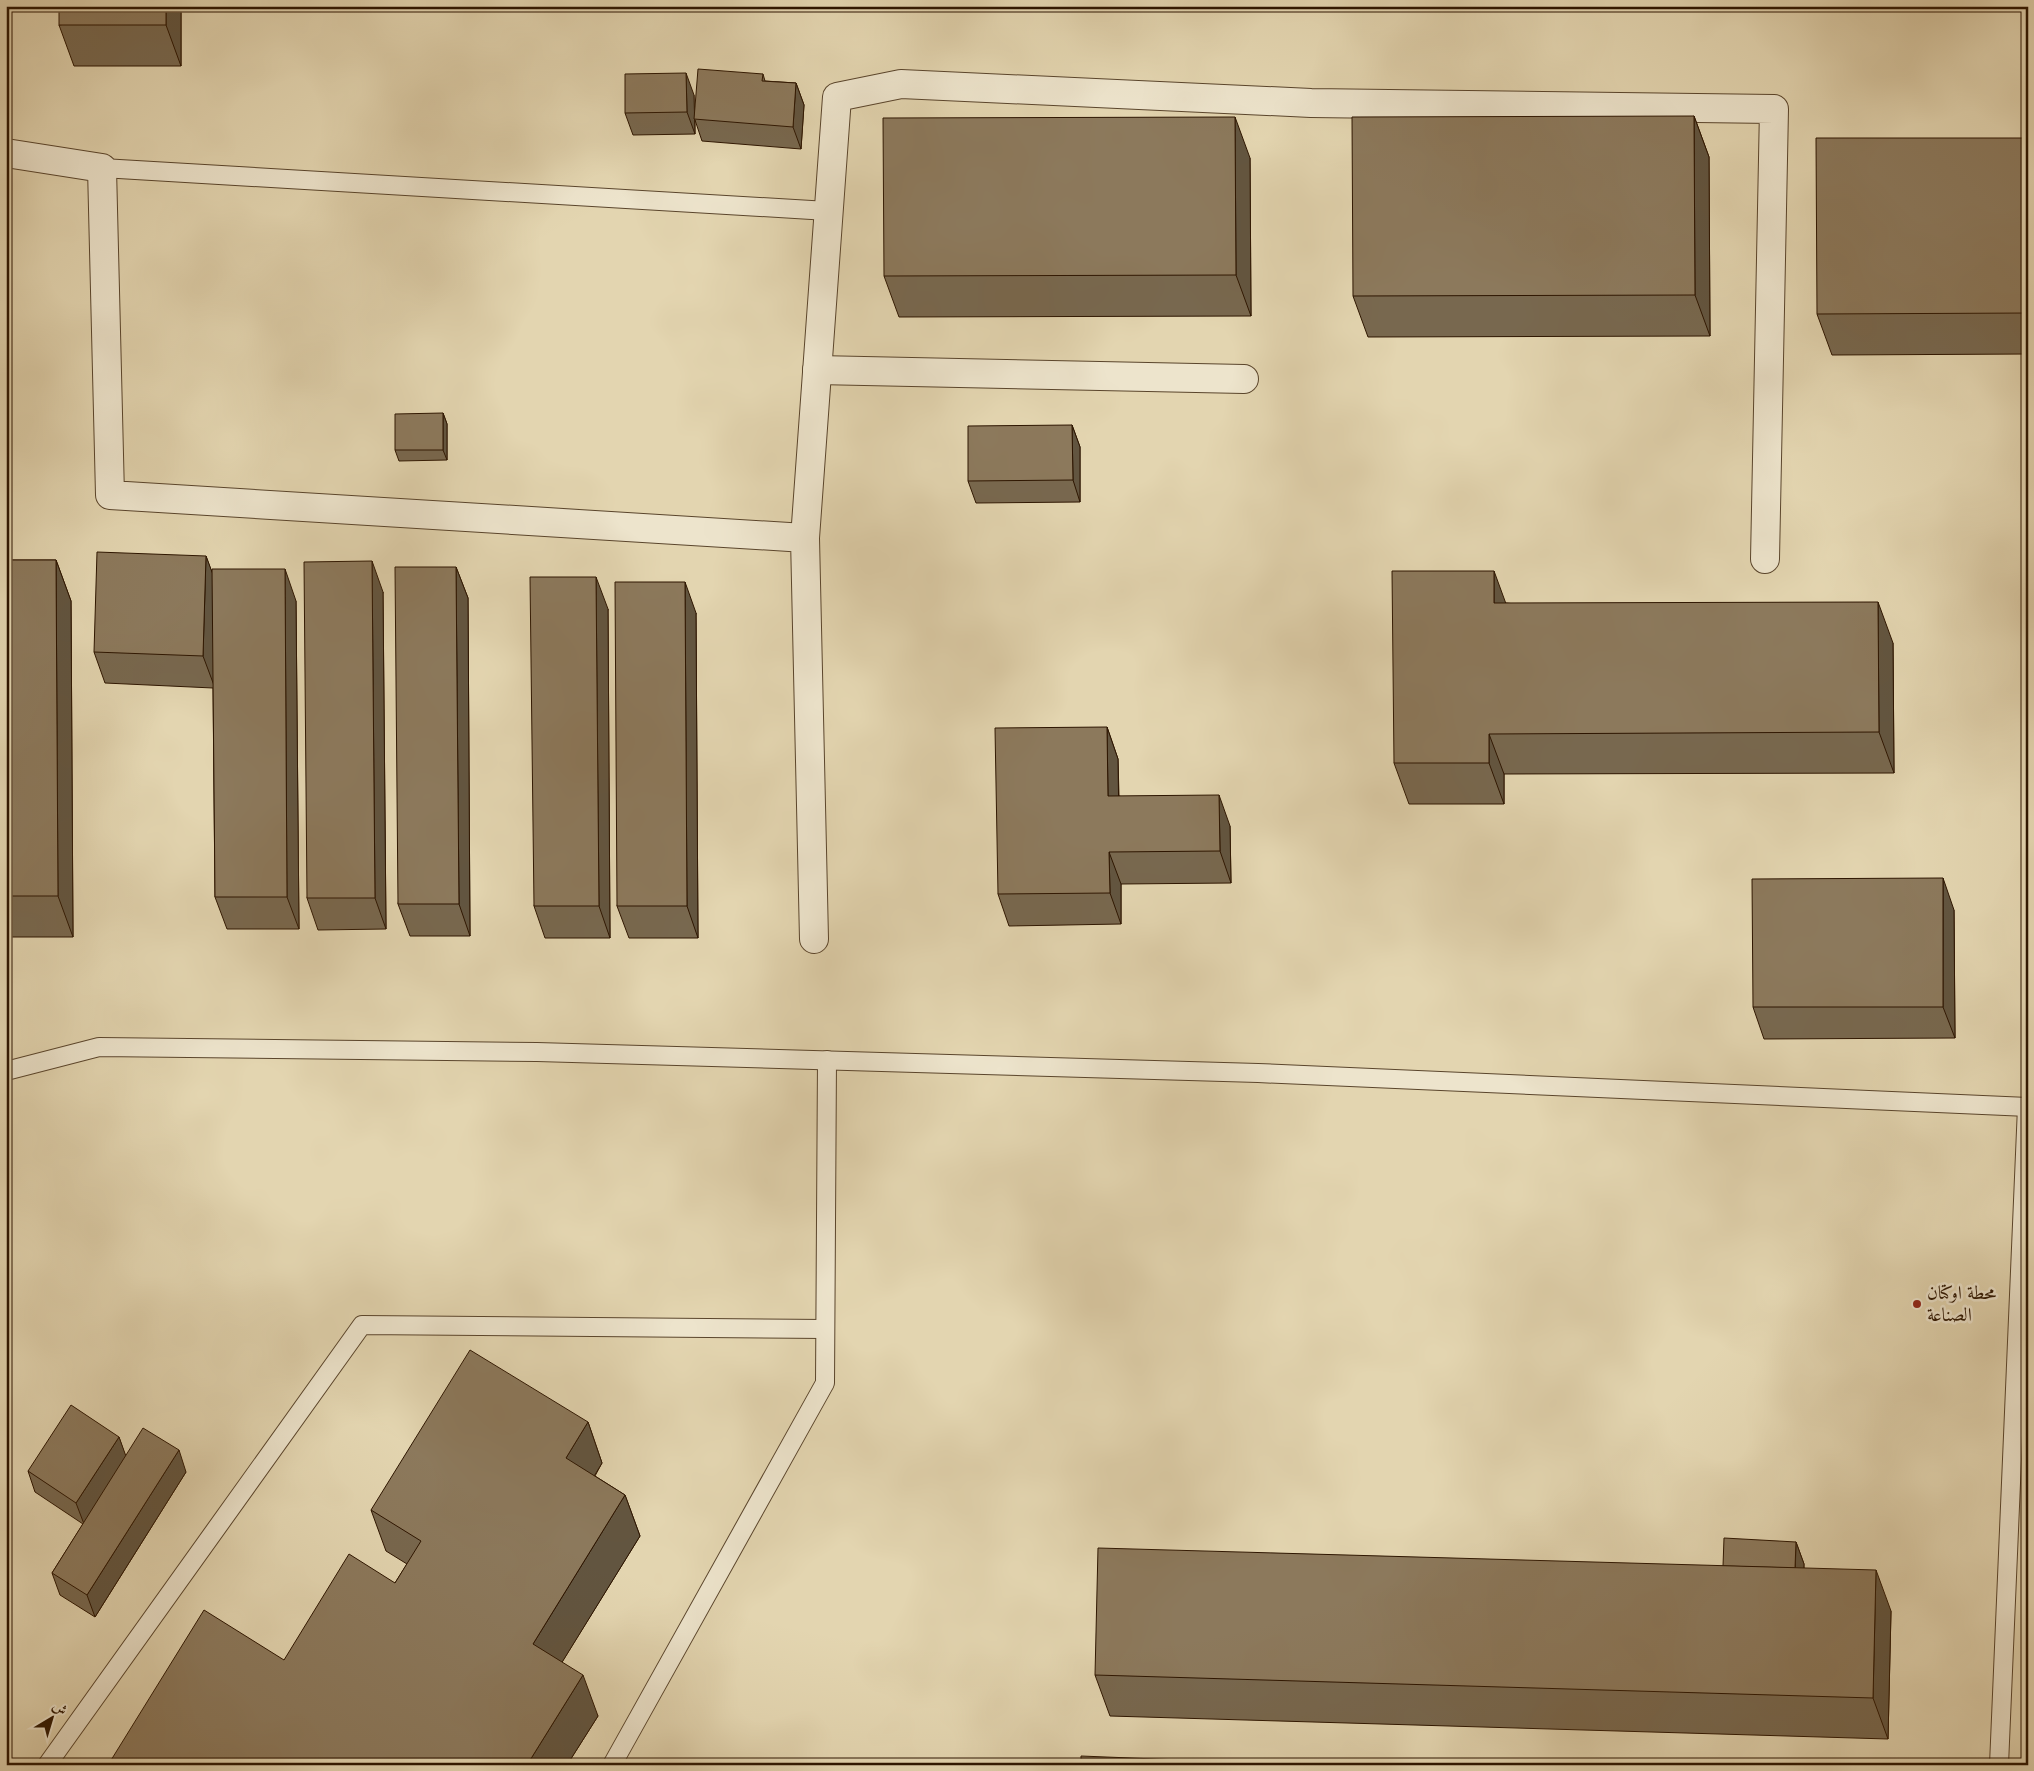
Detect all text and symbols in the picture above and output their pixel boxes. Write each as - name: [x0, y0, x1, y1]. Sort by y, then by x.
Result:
- place label: محطة اوكتان الصناعة: [1927, 1280, 1997, 1328]
- marker: محطة اوكتان الصناعة: [1911, 1298, 1923, 1310]
- north arrow: [28, 1694, 78, 1744]
- text: ش: [48, 1696, 71, 1720]

